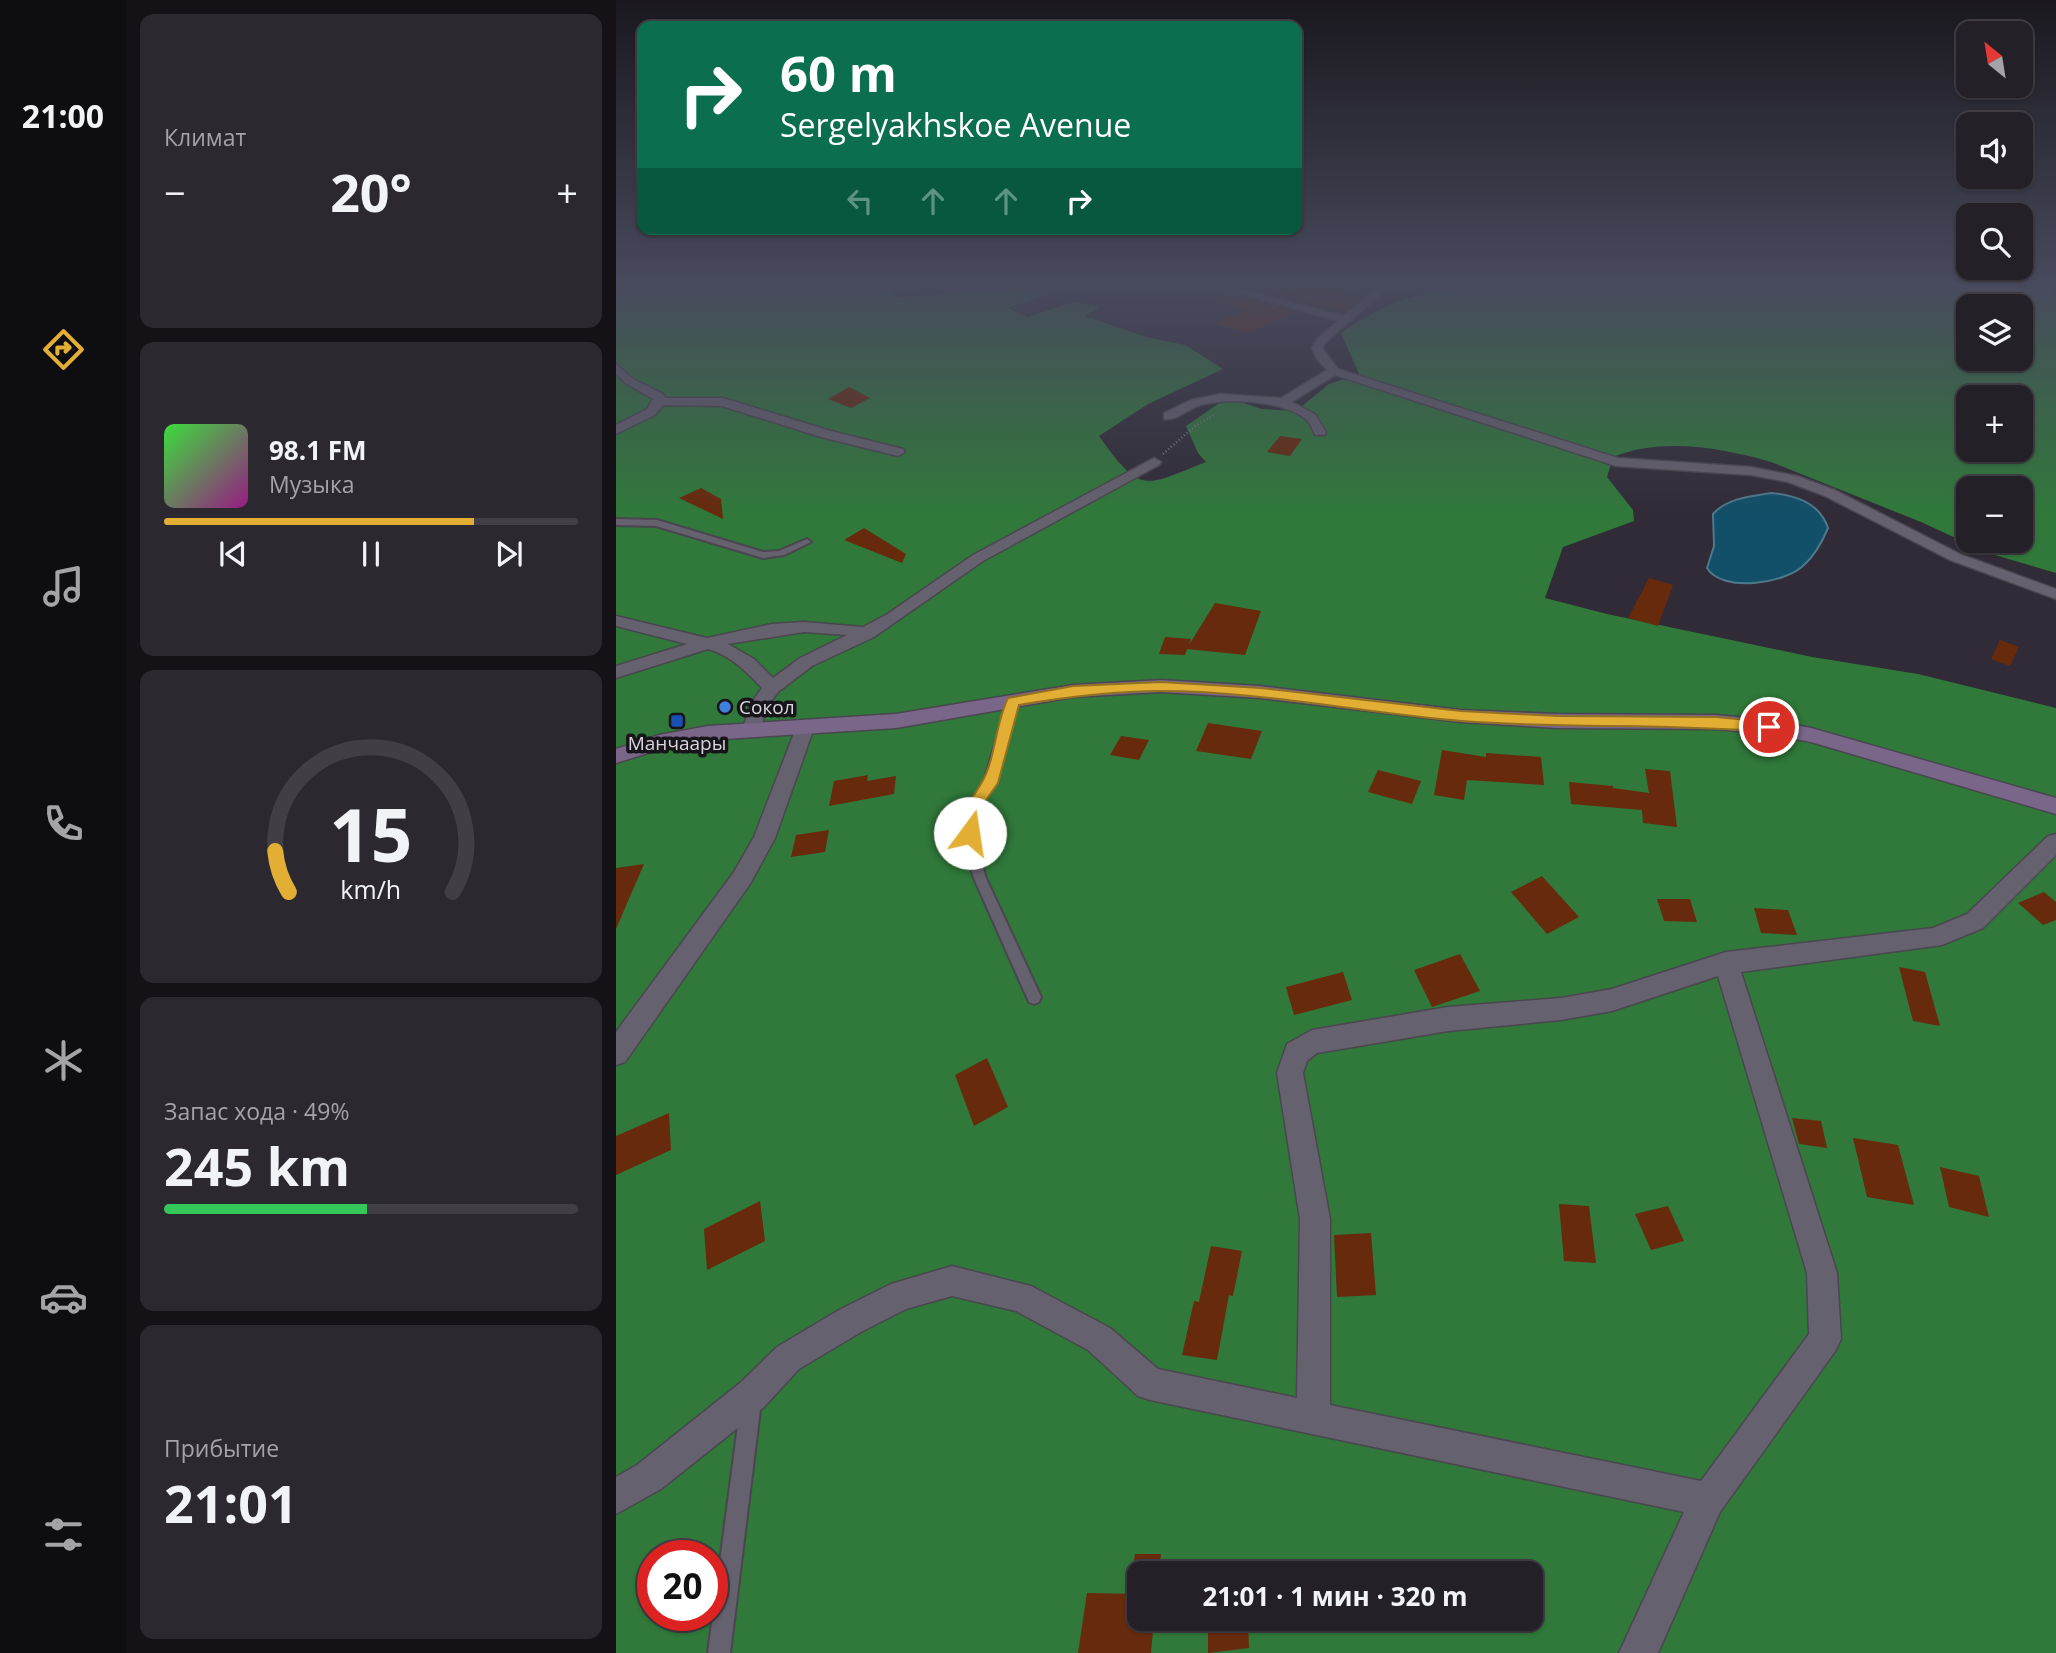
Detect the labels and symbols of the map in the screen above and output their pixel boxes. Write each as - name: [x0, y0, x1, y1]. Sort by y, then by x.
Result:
- north arrow: [1956, 21, 2034, 98]
- place label: Сокол: [739, 694, 795, 720]
- pin: [1739, 697, 1799, 757]
- marker: Сокол: [717, 699, 733, 715]
- marker: Манчаары: [669, 713, 685, 729]
- place label: Манчаары: [628, 730, 726, 756]
- position arrow: [933, 796, 1007, 870]
- speed limit sign: 20: [637, 1540, 728, 1631]

